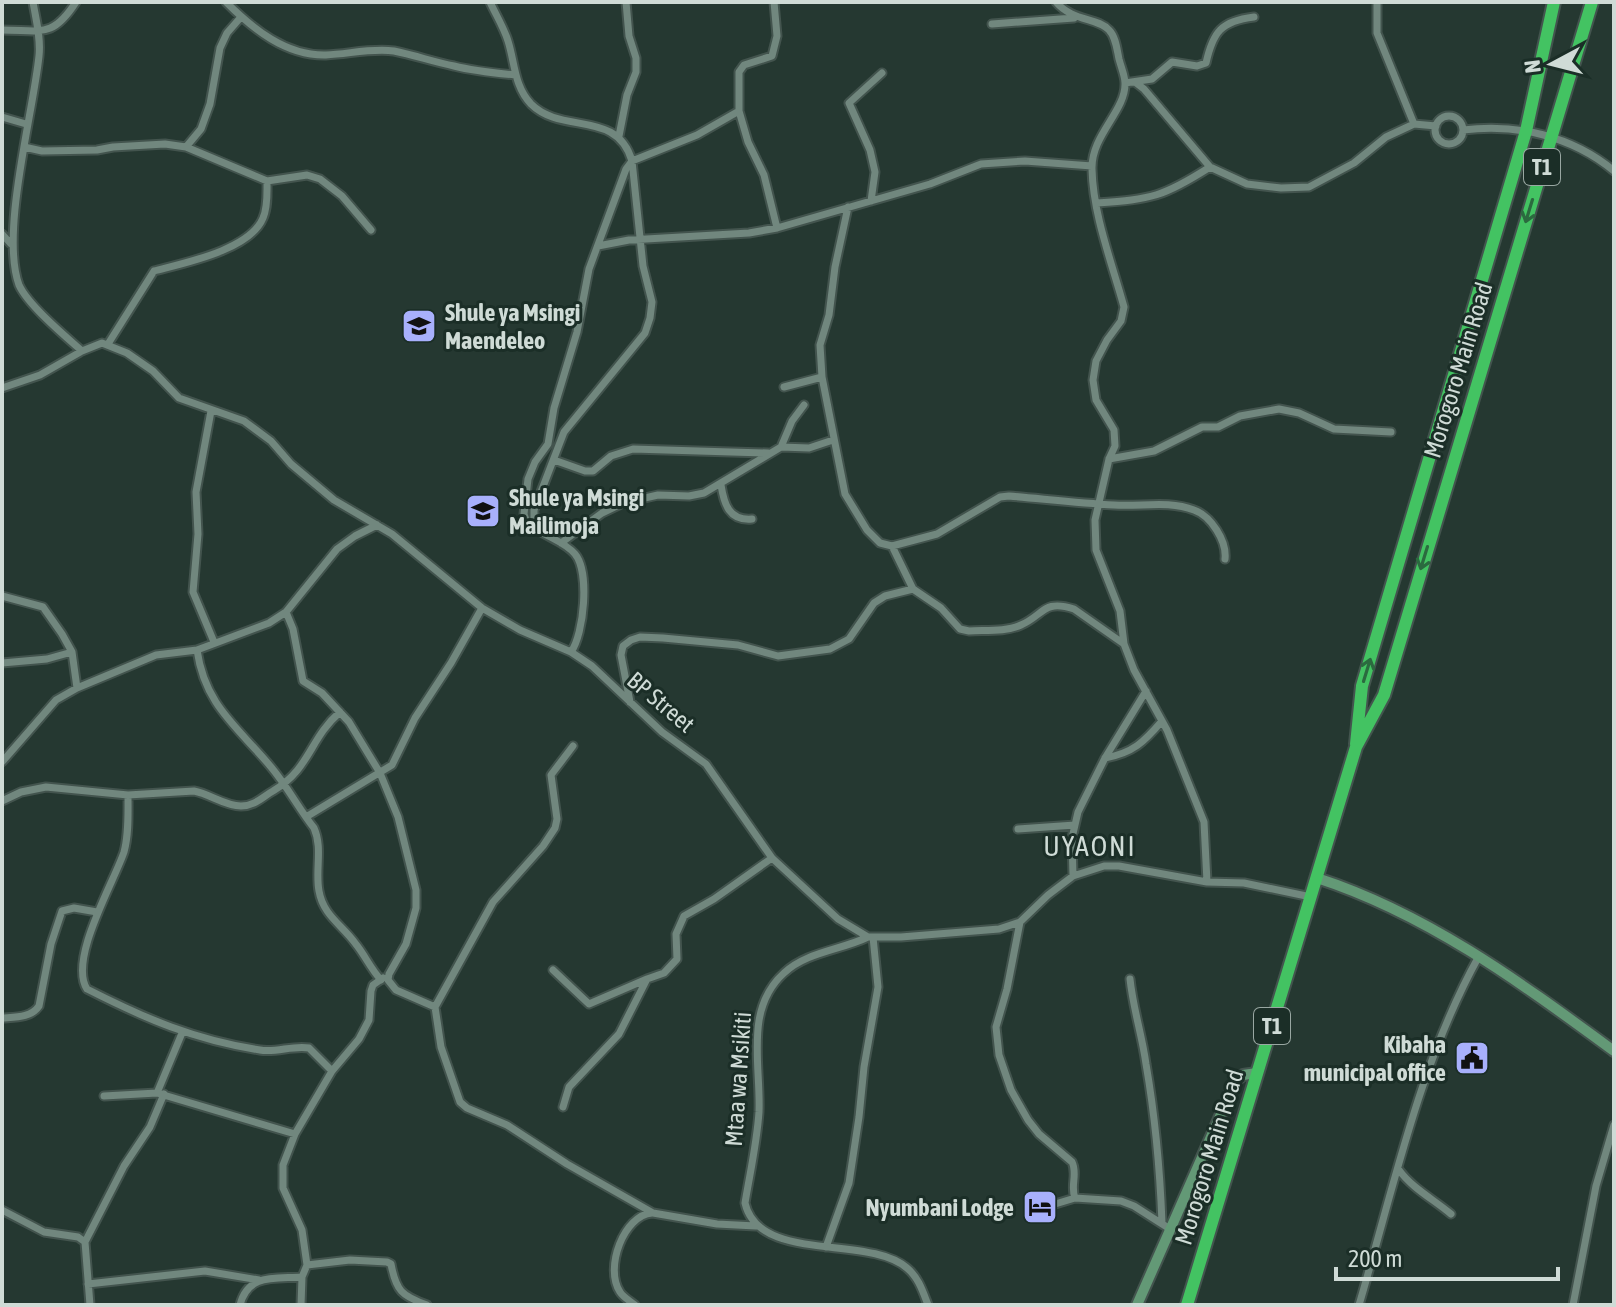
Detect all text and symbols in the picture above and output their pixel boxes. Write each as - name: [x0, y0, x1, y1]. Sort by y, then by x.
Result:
- north arrow: [1512, 24, 1592, 104]
- text: N: [1518, 58, 1546, 74]
- road number: T1: [1524, 149, 1560, 185]
- one-way arrow: [1521, 197, 1536, 223]
- street label: Morogoro Main Road: [1418, 279, 1498, 461]
- place label: Shule ya Msingi Maendeleo: [445, 299, 580, 354]
- school or university icon: Shule ya Msingi Maendeleo: [400, 307, 438, 345]
- place label: Shule ya Msingi Mailimoja: [509, 484, 644, 539]
- school or university icon: Shule ya Msingi Mailimoja: [464, 492, 502, 530]
- one-way arrow: [1416, 544, 1431, 570]
- one-way arrow: [1360, 657, 1375, 683]
- street label: BP Street: [622, 666, 700, 738]
- district label: UYAONI: [1043, 830, 1137, 862]
- road number: T1: [1254, 1008, 1290, 1044]
- street label: Mtaa wa Msikiti: [720, 1011, 756, 1147]
- place label: Kibaha municipal office: [1304, 1031, 1446, 1086]
- public building icon: Kibaha municipal office: [1453, 1039, 1491, 1077]
- street label: Morogoro Main Road: [1169, 1066, 1249, 1248]
- hotel icon: Nyumbani Lodge: [1021, 1188, 1059, 1226]
- place label: Nyumbani Lodge: [865, 1194, 1014, 1221]
- scale bar: [1336, 1231, 1558, 1281]
- text: 200 m: [1348, 1245, 1402, 1272]

